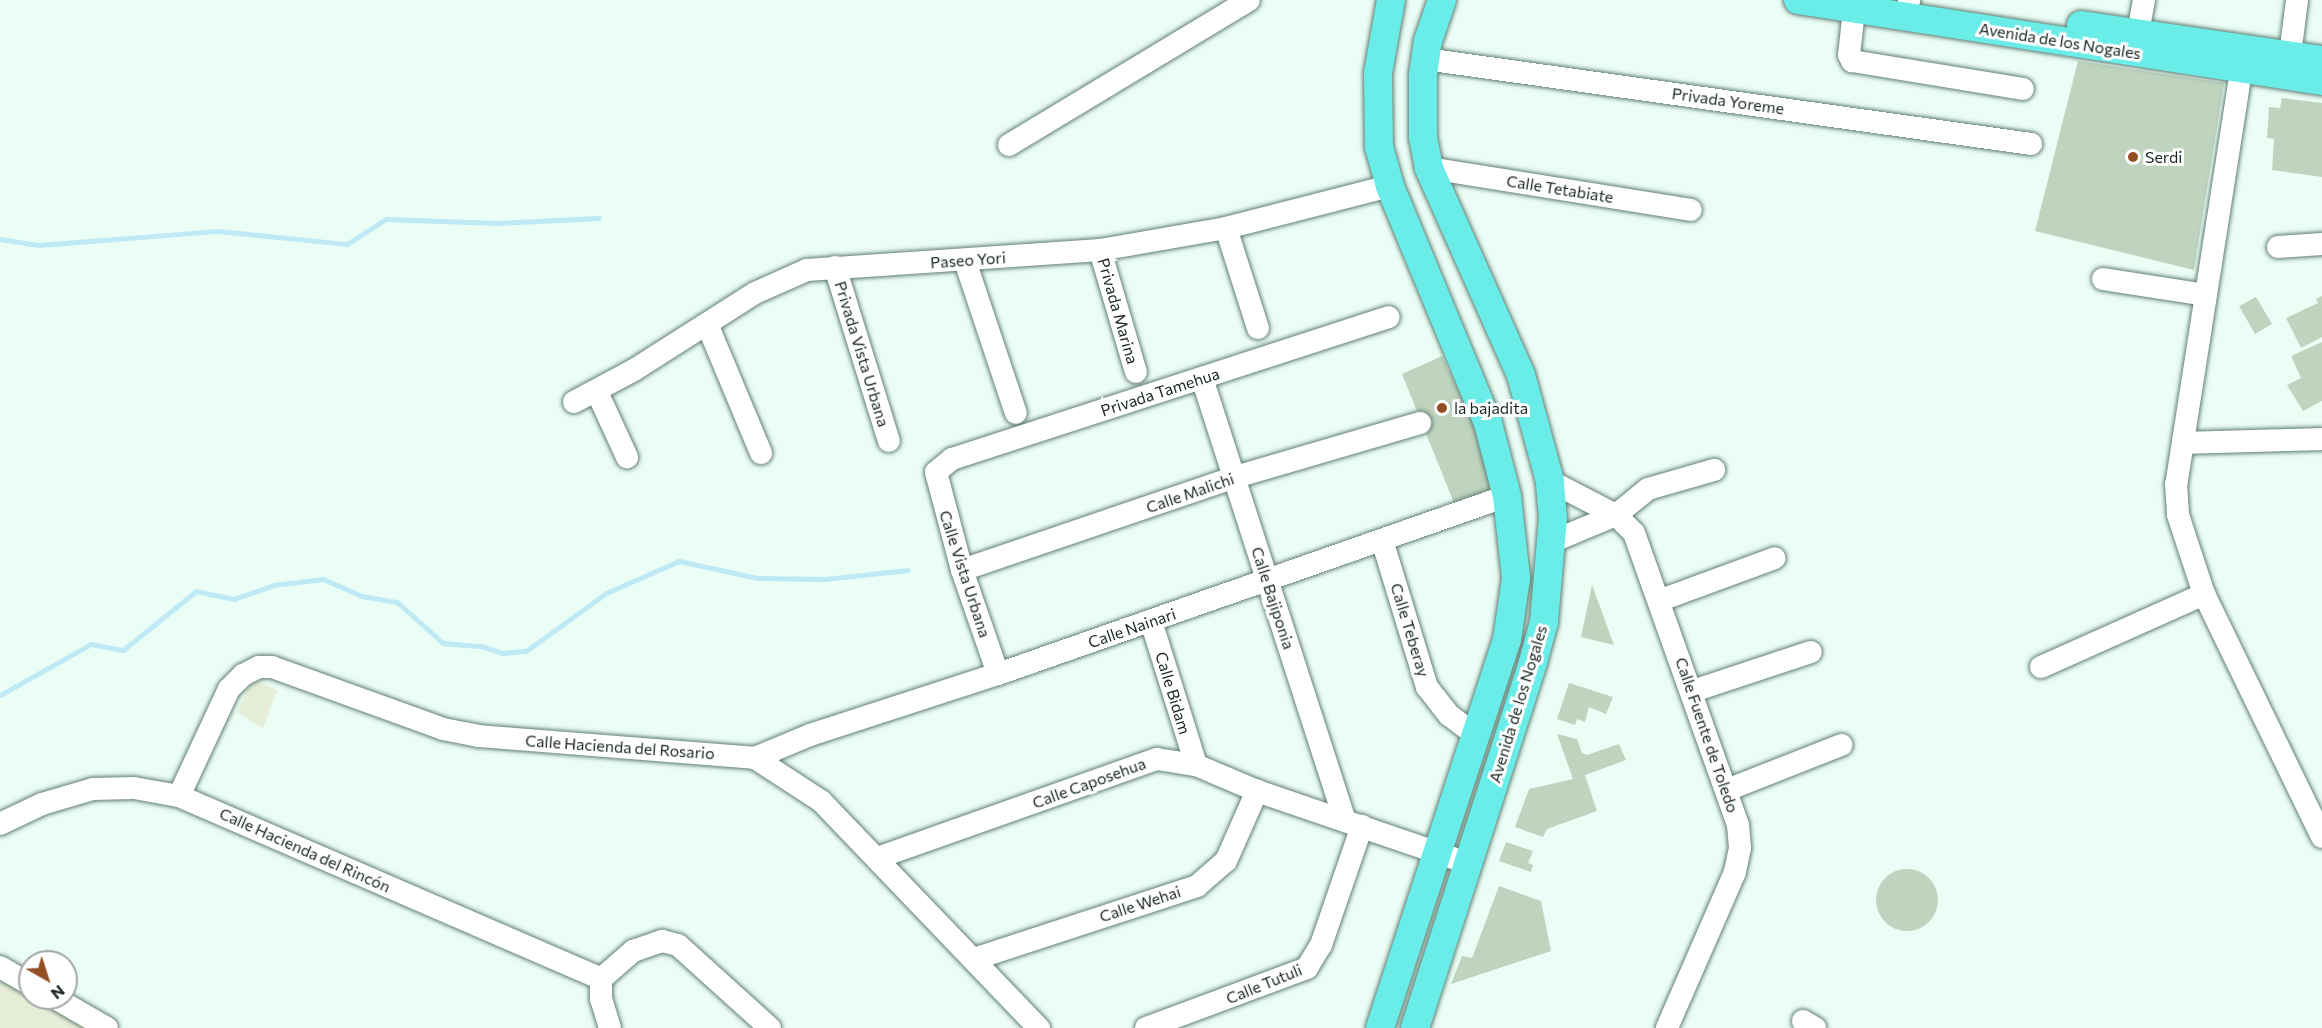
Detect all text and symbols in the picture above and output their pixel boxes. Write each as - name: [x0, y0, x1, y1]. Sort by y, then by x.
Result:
- street label: Avenida de los Nogales: [1978, 19, 2142, 63]
- street label: Privada Yoreme: [1671, 84, 1785, 118]
- place label: Serdi: [2145, 147, 2182, 167]
- marker: Serdi: [2126, 150, 2140, 164]
- street label: Calle Tetabiate: [1505, 171, 1615, 207]
- street label: Paseo Yori: [930, 248, 1006, 272]
- street label: Privada Marina: [1094, 256, 1142, 366]
- street label: Privada Vista Urbana: [831, 279, 893, 429]
- street label: Privada Tamehua: [1098, 364, 1222, 420]
- place label: la bajadita: [1454, 398, 1528, 418]
- marker: la bajadita: [1435, 401, 1449, 415]
- street label: Calle Malichi: [1143, 469, 1237, 517]
- street label: Calle Vista Urbana: [935, 508, 995, 640]
- street label: Calle Bajiponia: [1247, 544, 1299, 652]
- street label: Calle Teberay: [1387, 581, 1433, 679]
- street label: Calle Nainari: [1086, 604, 1178, 652]
- street label: Avenida de los Nogales: [1485, 623, 1551, 785]
- street label: Calle Bidam: [1151, 650, 1195, 736]
- street label: Calle Fuente de Toledo: [1671, 655, 1743, 815]
- street label: Calle Hacienda del Rosario: [525, 731, 715, 763]
- street label: Calle Caposehua: [1030, 754, 1148, 812]
- street label: Calle Hacienda del Rincón: [217, 804, 393, 896]
- street label: Calle Wehai: [1097, 882, 1183, 926]
- north arrow: [18, 950, 78, 1010]
- street label: Calle Tutuli: [1223, 960, 1305, 1008]
- text: N: [48, 982, 69, 1004]

